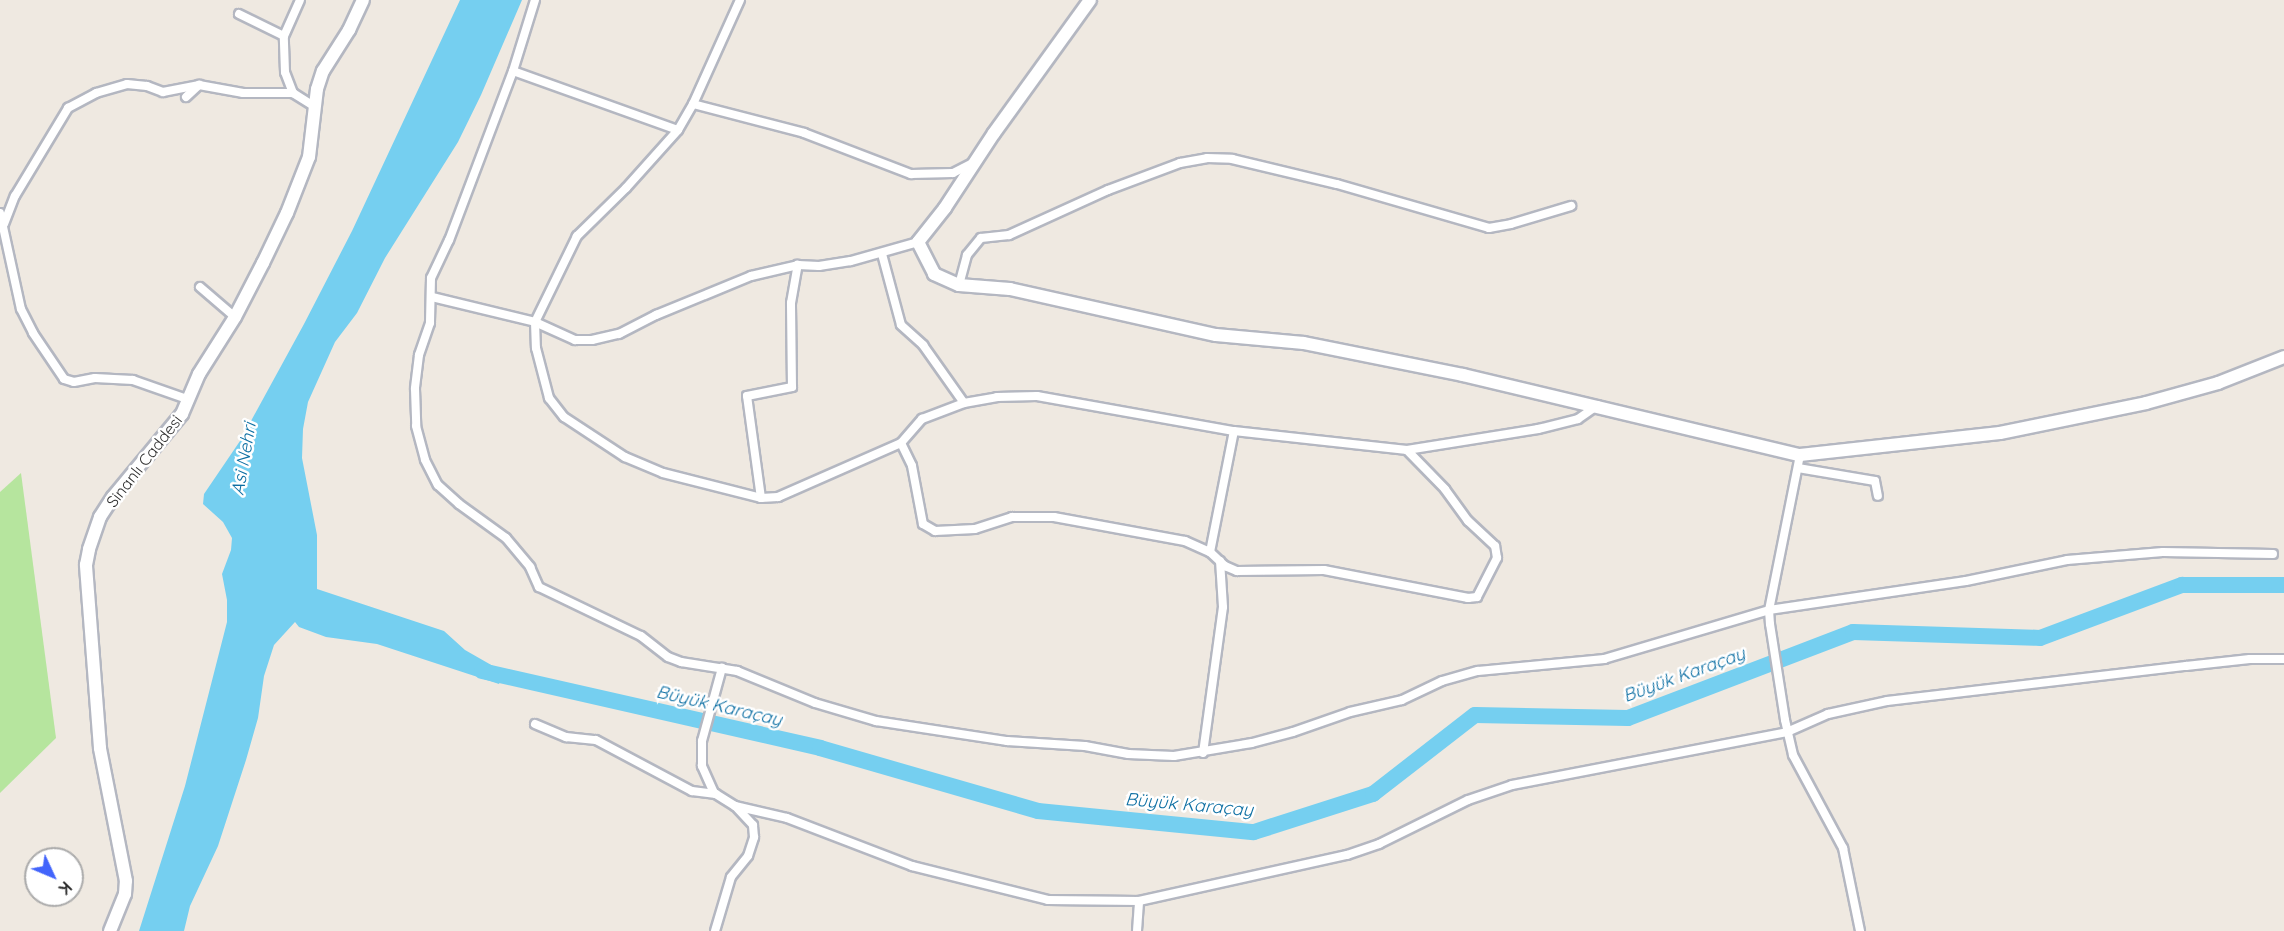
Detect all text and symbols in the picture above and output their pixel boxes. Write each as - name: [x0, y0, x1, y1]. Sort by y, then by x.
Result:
- street label: Sinanlı Caddesi: [102, 411, 186, 511]
- water label: Asi Nehri: [227, 421, 261, 497]
- water label: Büyük Karaçay: [1620, 643, 1748, 707]
- water label: Büyük Karaçay: [654, 681, 784, 731]
- water label: Büyük Karaçay: [1124, 789, 1254, 821]
- north arrow: [24, 847, 84, 907]
- text: K: [55, 877, 76, 899]

